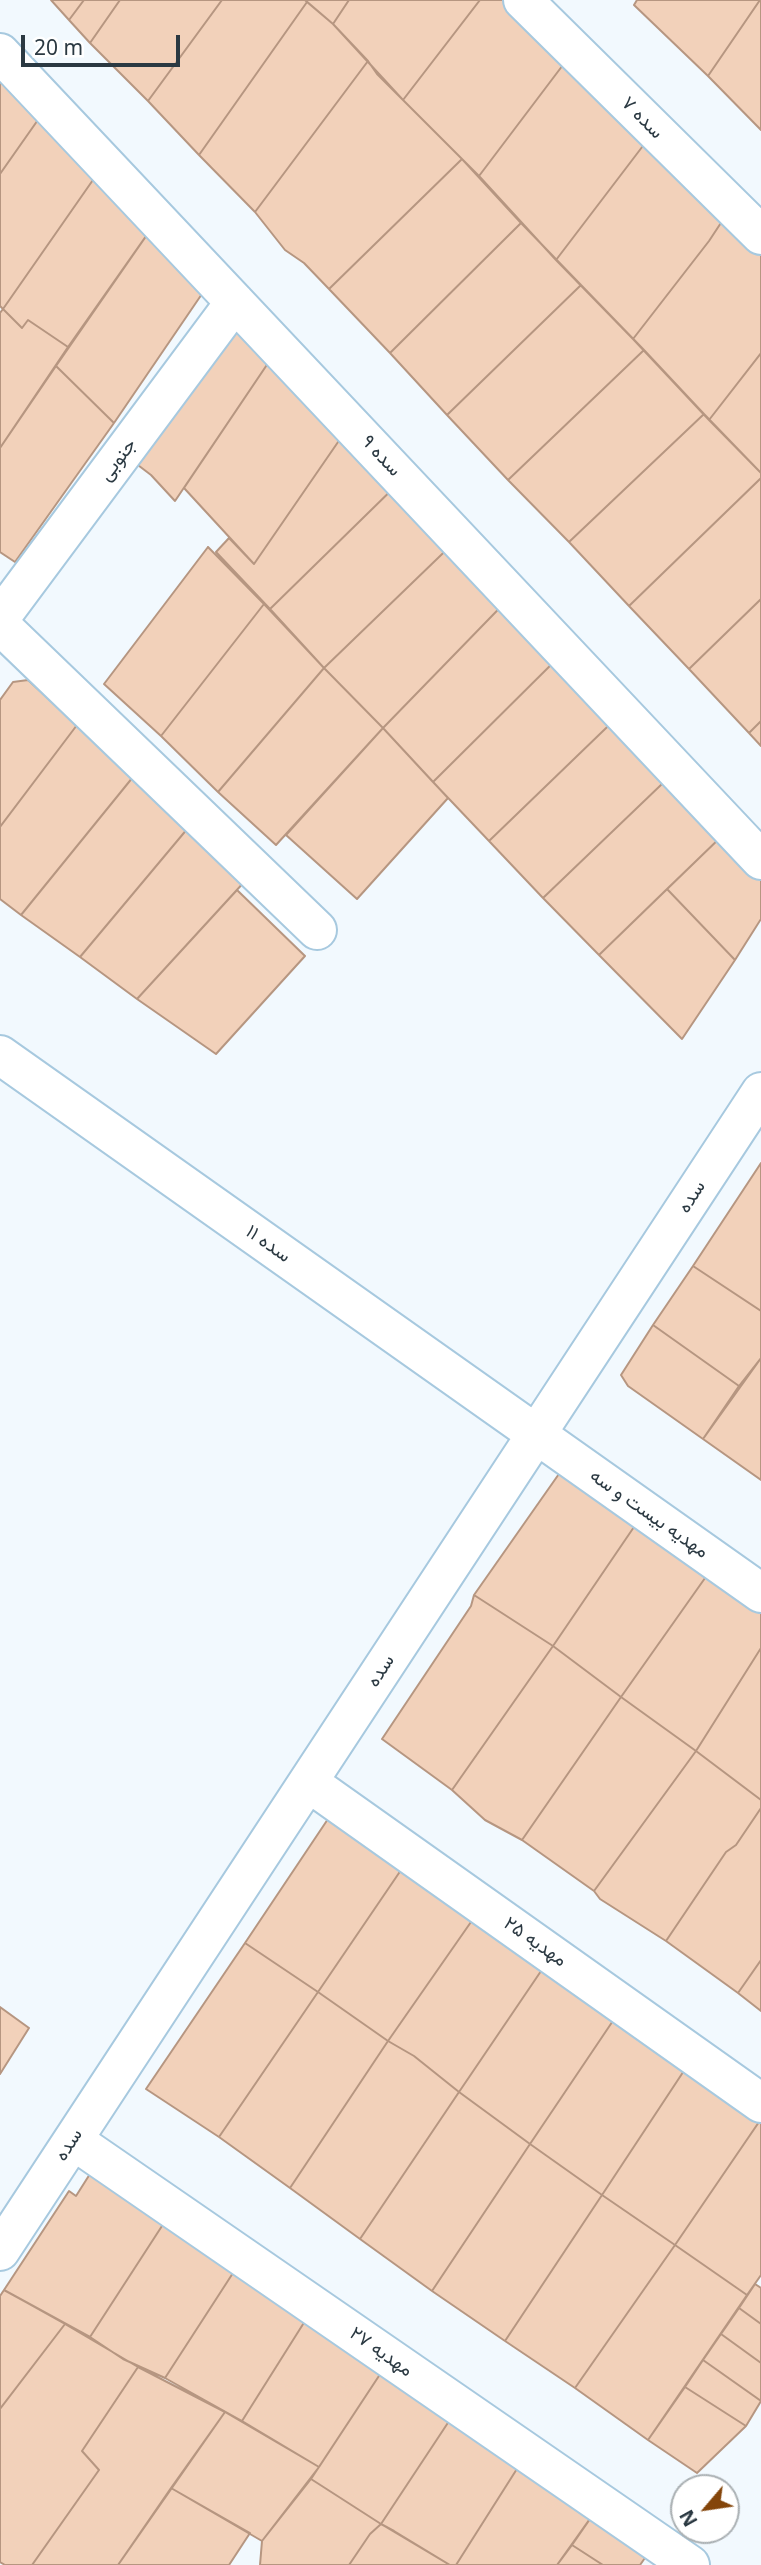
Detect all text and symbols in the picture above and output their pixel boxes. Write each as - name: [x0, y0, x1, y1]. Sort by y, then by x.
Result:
- scale bar: [24, 21, 184, 65]
- text: 20 m: [34, 33, 83, 61]
- street label: سده ۷: [616, 92, 668, 144]
- street label: سده ۹: [356, 431, 406, 481]
- street label: جنوبی: [95, 434, 141, 486]
- street label: سده: [673, 1177, 711, 1217]
- street label: سده ۱۱: [241, 1220, 295, 1268]
- street label: مهدیه بیست و سه: [585, 1465, 713, 1563]
- street label: سده: [362, 1651, 400, 1691]
- street label: مهدیه ۲۵: [499, 1912, 571, 1972]
- street label: سده: [50, 2125, 88, 2165]
- street label: مهدیه ۲۷: [345, 2322, 417, 2382]
- north arrow: [670, 2474, 740, 2544]
- text: N: [673, 2505, 704, 2531]

